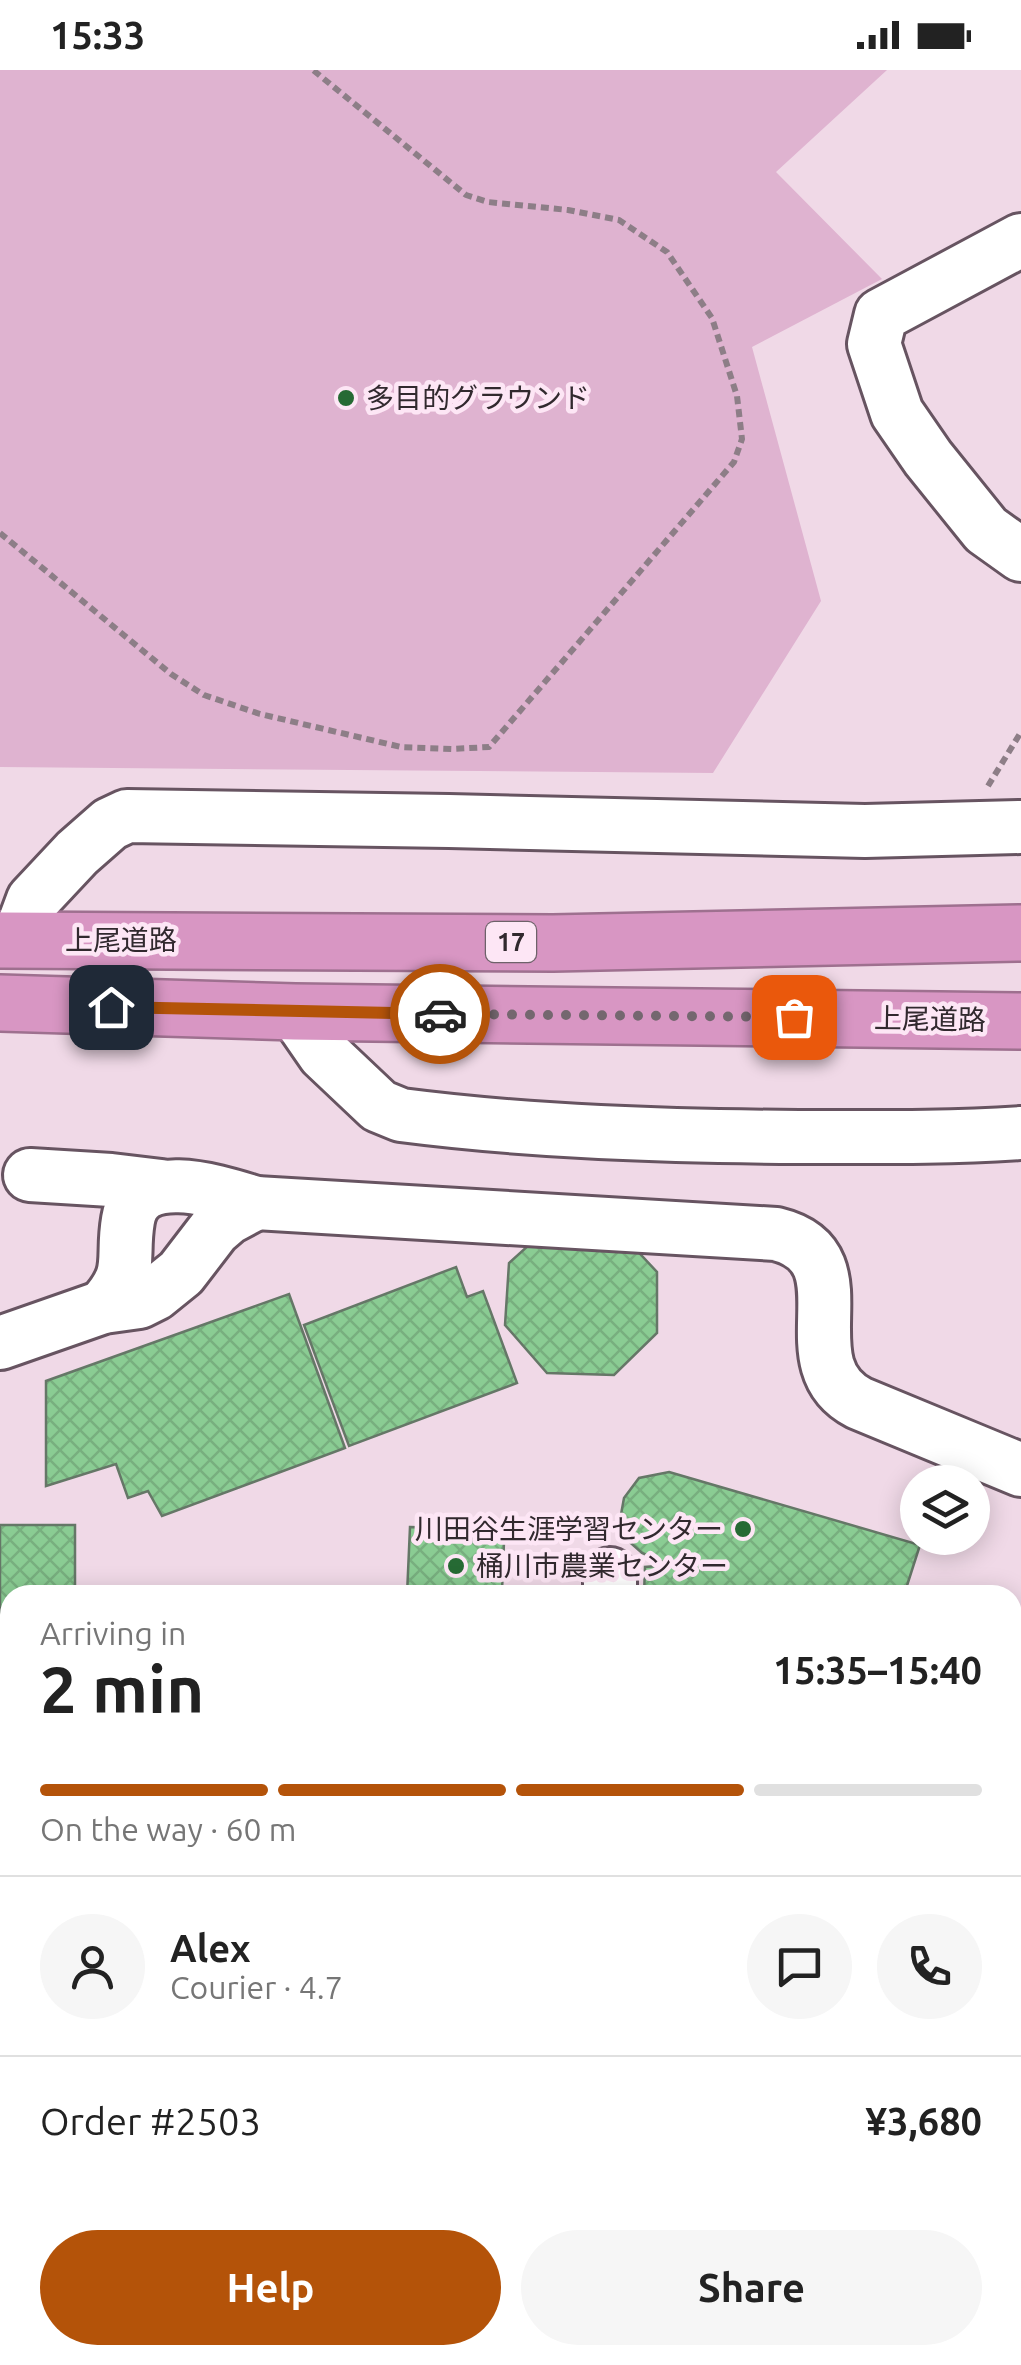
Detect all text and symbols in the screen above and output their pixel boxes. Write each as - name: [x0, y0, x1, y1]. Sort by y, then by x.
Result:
- text: 15:33: [50, 14, 145, 56]
- place label: 多目的グラウンド: [366, 382, 590, 413]
- marker: 多目的グラウンド: [335, 387, 357, 409]
- road number: 17: [486, 922, 536, 962]
- street label: 上尾道路: [65, 924, 177, 955]
- courier: [390, 964, 490, 1064]
- pin: [69, 965, 154, 1050]
- pin: [752, 975, 837, 1060]
- icon: home: [84, 980, 139, 1035]
- icon: car: [413, 987, 468, 1042]
- icon: bag: [767, 990, 822, 1045]
- street label: 上尾道路: [874, 1002, 986, 1035]
- map controls: [900, 1465, 990, 1555]
- button: layers: [900, 1465, 990, 1555]
- place label: 川田谷生涯学習センター: [415, 1513, 723, 1544]
- marker: 川田谷生涯学習センター: [732, 1518, 754, 1540]
- place label: 桶川市農業センター: [476, 1550, 728, 1581]
- marker: 桶川市農業センター: [445, 1555, 467, 1577]
- text: Arriving in: [40, 1615, 186, 1651]
- text: 15:35–15:40: [773, 1649, 982, 1691]
- text: 2 min: [40, 1652, 204, 1725]
- text: On the way · 60 m: [40, 1811, 296, 1847]
- button: person: [40, 1914, 145, 2019]
- button: chat: [747, 1914, 852, 2019]
- button: phone: [877, 1914, 982, 2019]
- text: Alex: [170, 1927, 251, 1969]
- text: Courier · 4.7: [170, 1969, 343, 2005]
- text: Order #2503: [40, 2100, 261, 2142]
- text: ¥3,680: [865, 2100, 982, 2142]
- button: Help: [40, 2230, 501, 2345]
- button: Share: [521, 2230, 982, 2345]

